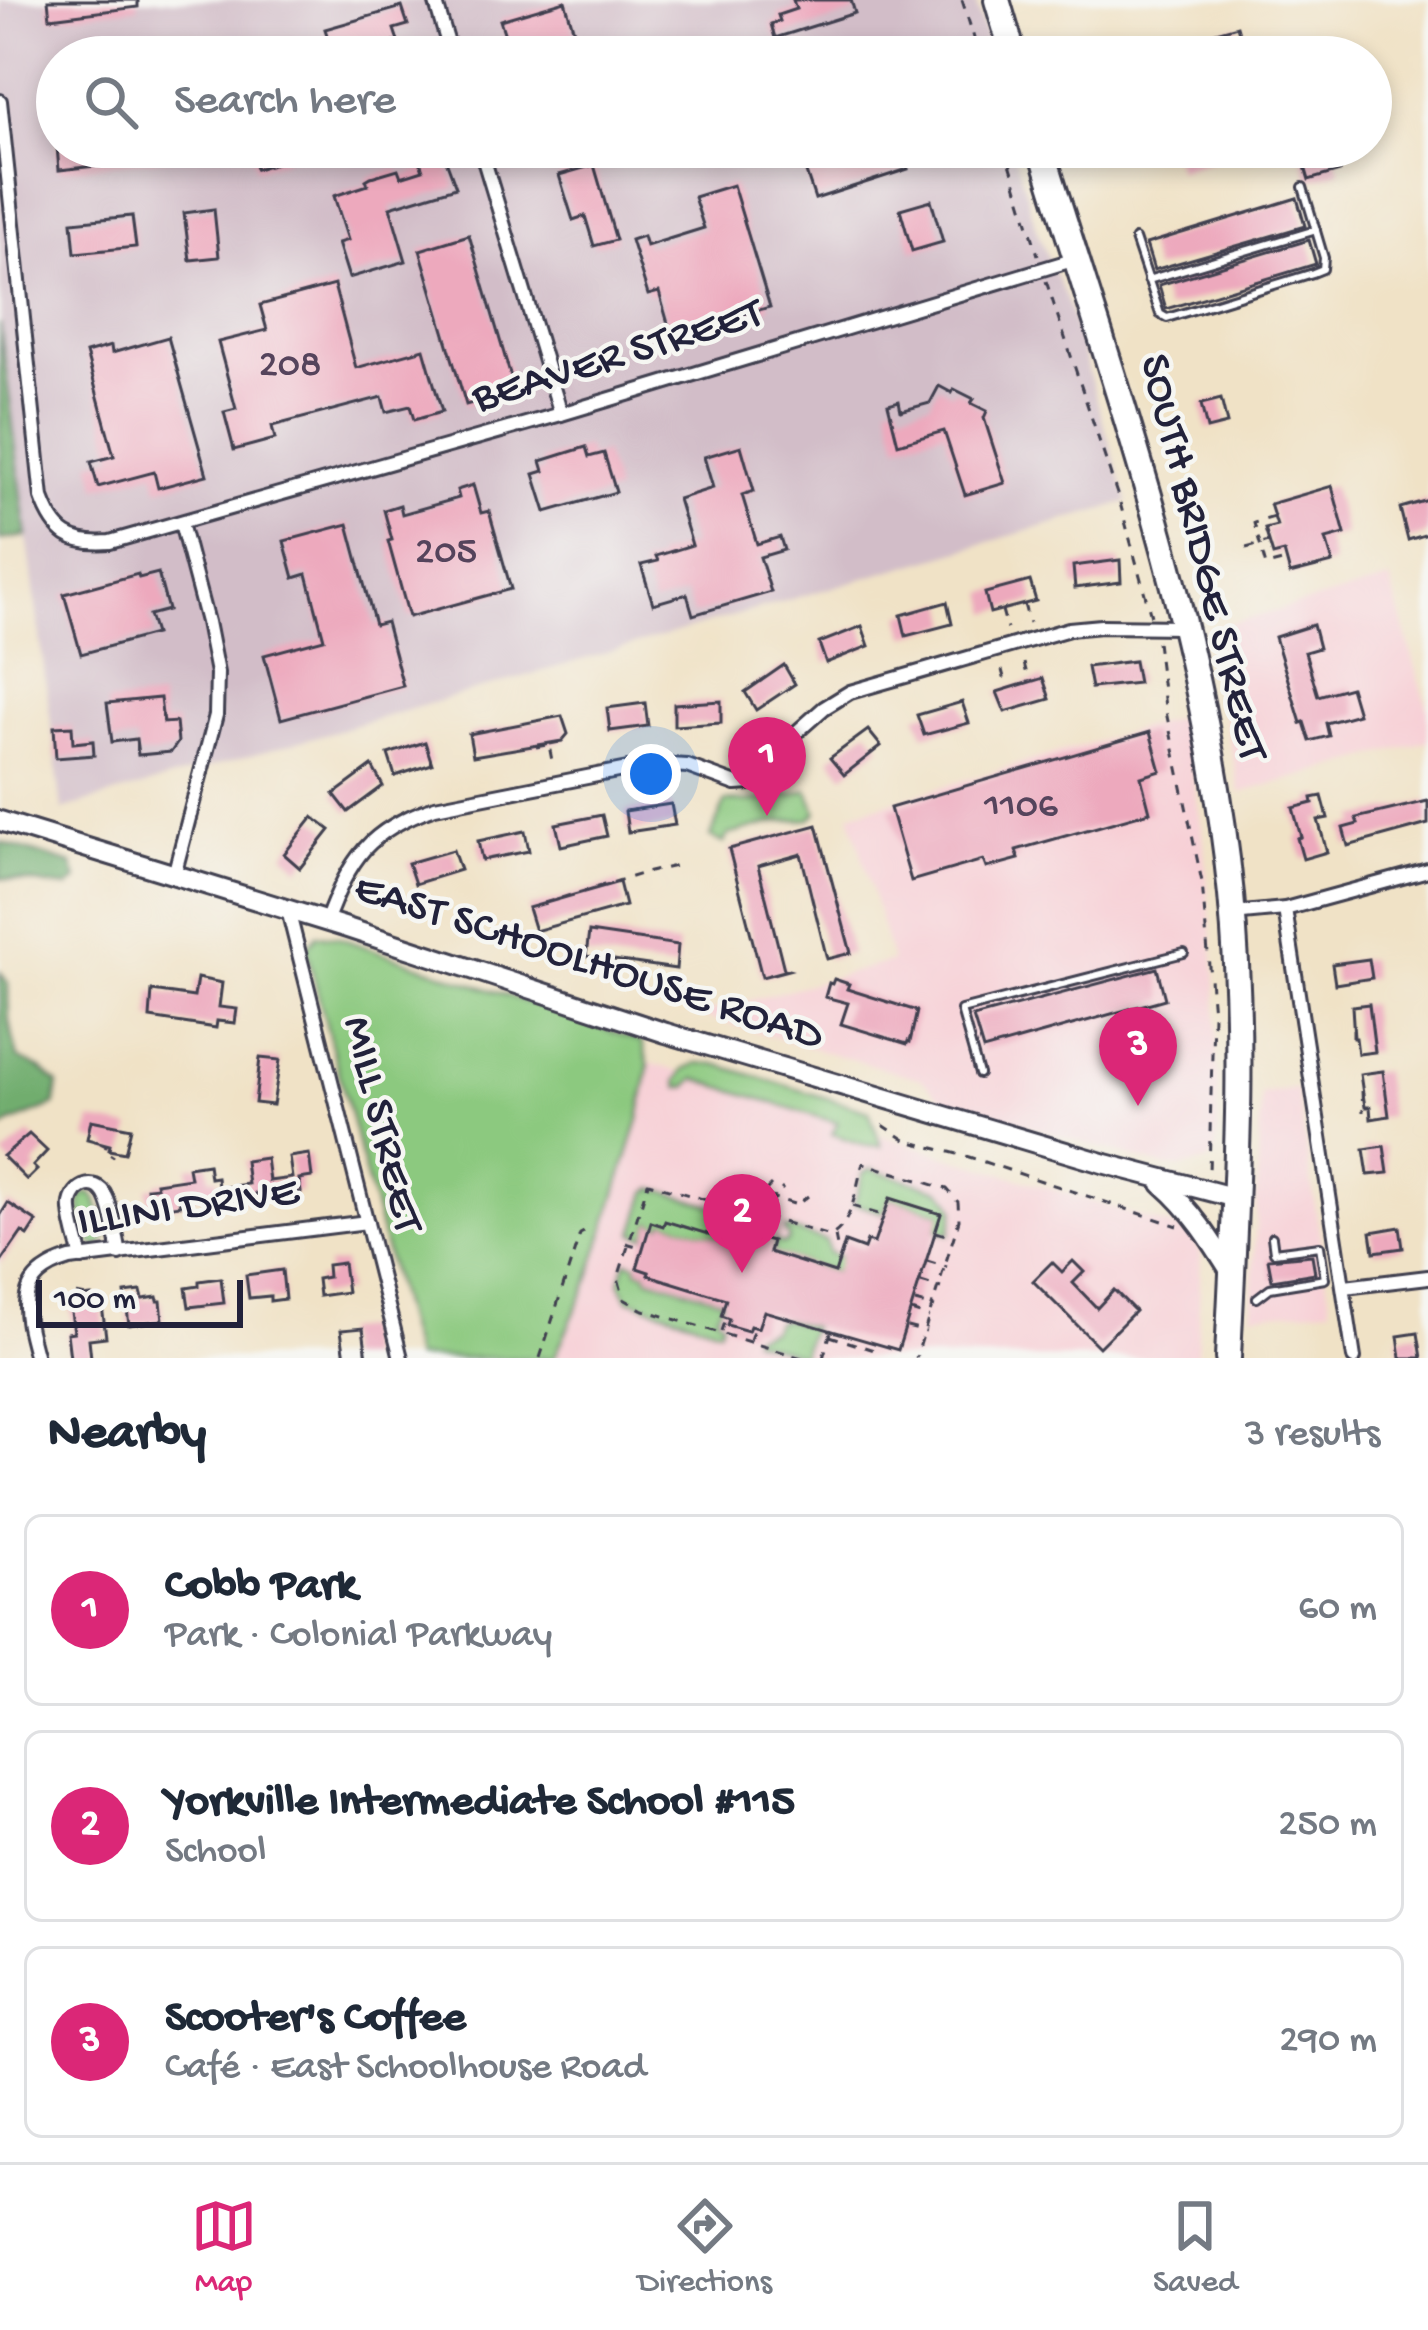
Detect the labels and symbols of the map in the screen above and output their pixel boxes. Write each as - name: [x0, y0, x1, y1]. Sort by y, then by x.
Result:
- street label: BEAVER STREET: [466, 288, 771, 427]
- house number: 208: [259, 344, 321, 390]
- street label: SOUTH BRIDGE STREET: [1125, 349, 1278, 768]
- house number: 205: [415, 531, 477, 577]
- pin: 1: [728, 717, 806, 816]
- your location: [621, 744, 681, 804]
- house number: 1106: [983, 785, 1058, 831]
- street label: EAST SCHOOLHOUSE ROAD: [347, 863, 830, 1065]
- pin: 3: [1099, 1007, 1177, 1106]
- street label: MILL STREET: [328, 1011, 433, 1240]
- street label: ILLINI DRIVE: [74, 1167, 304, 1251]
- pin: 2: [703, 1174, 781, 1273]
- scale bar: [36, 1274, 243, 1327]

